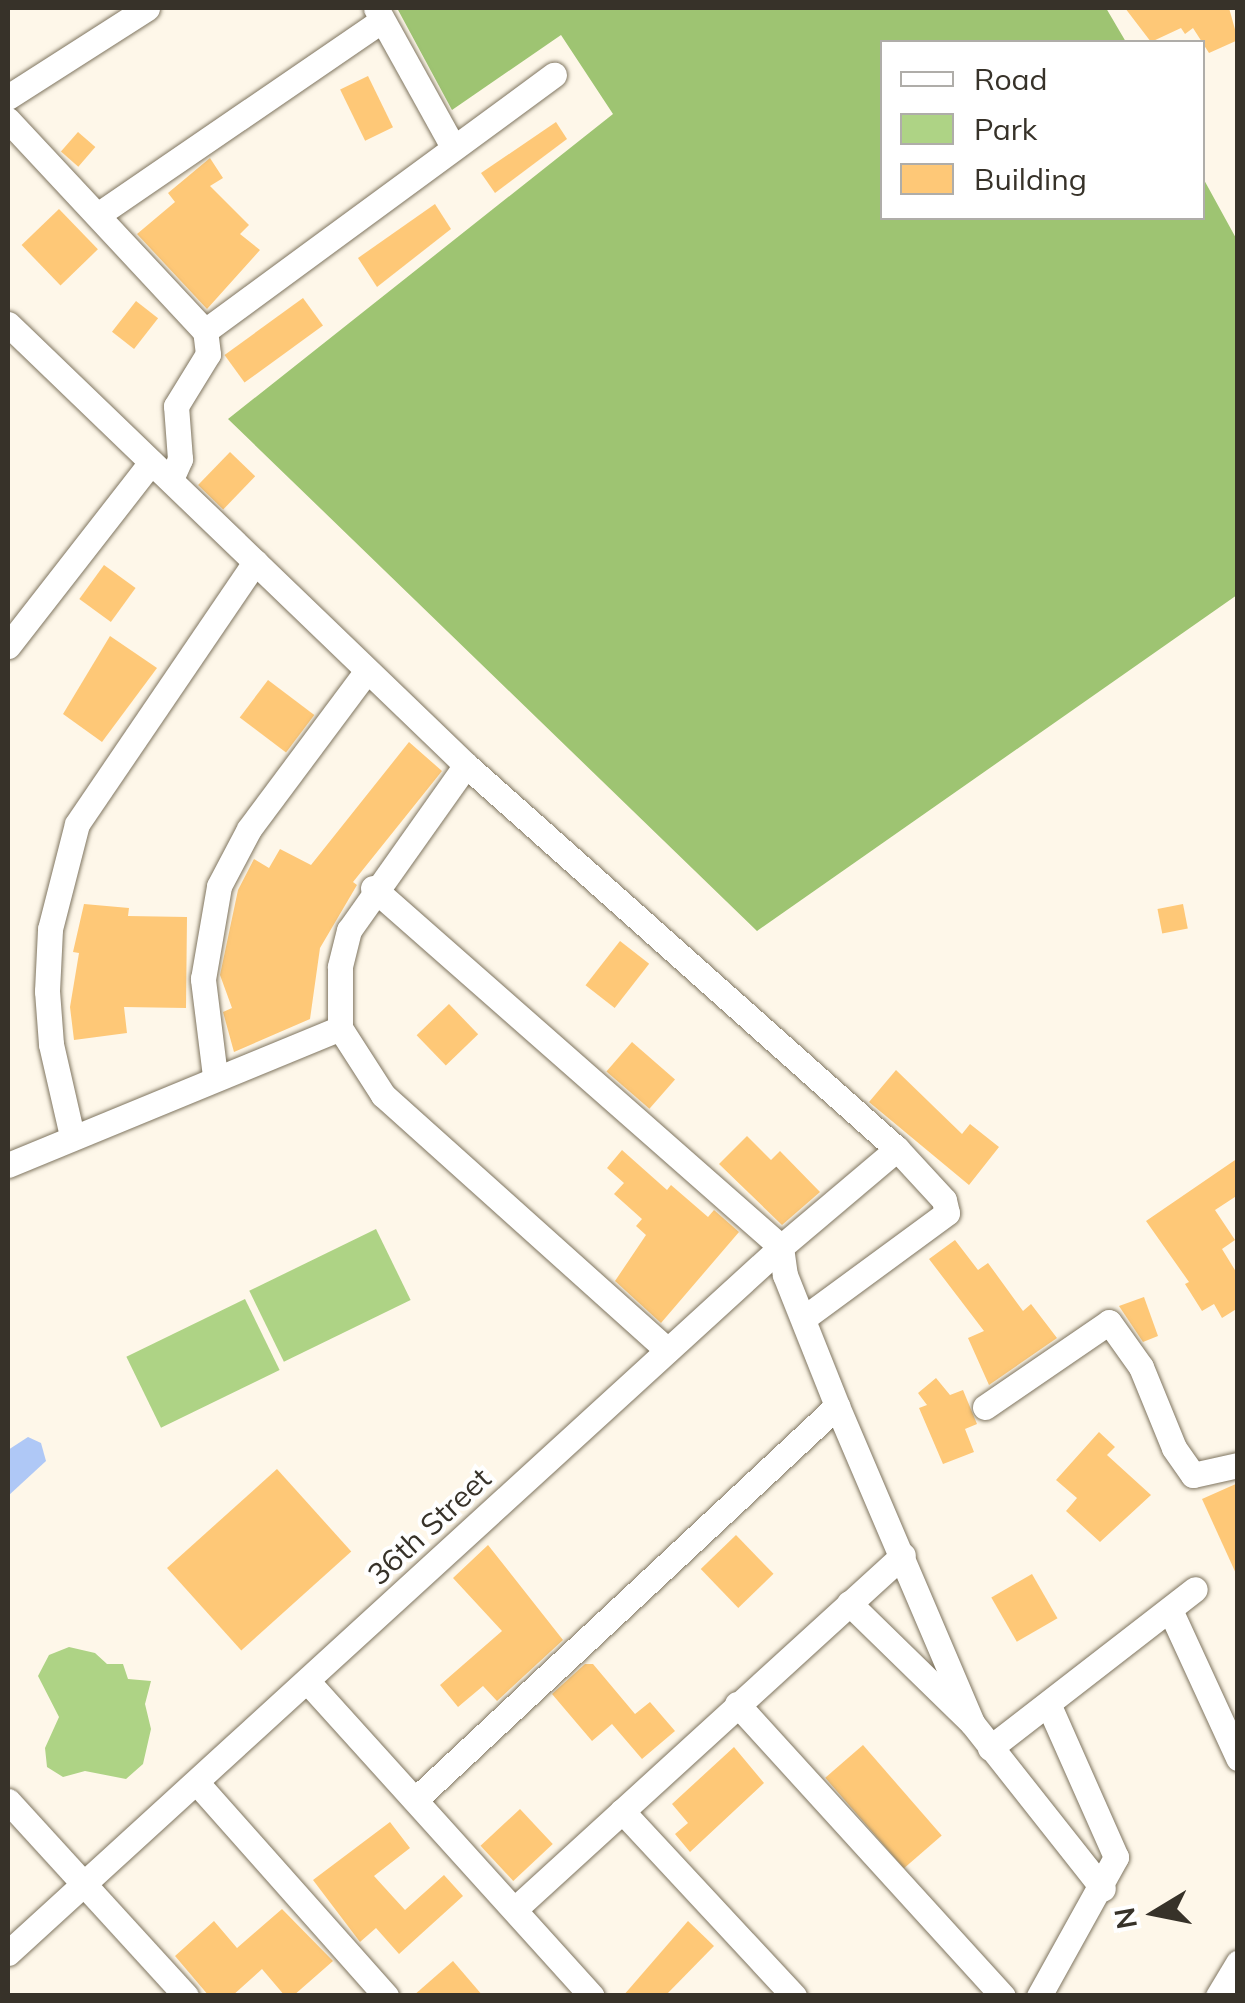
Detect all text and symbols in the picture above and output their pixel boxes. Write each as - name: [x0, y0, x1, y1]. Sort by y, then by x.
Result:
- legend: [880, 40, 1205, 220]
- text: Road: [974, 60, 1048, 98]
- text: Park: [974, 110, 1037, 148]
- text: Building: [974, 160, 1087, 198]
- street label: 36th Street: [360, 1460, 498, 1592]
- north arrow: [1105, 1863, 1205, 1963]
- text: N: [1106, 1905, 1144, 1932]

